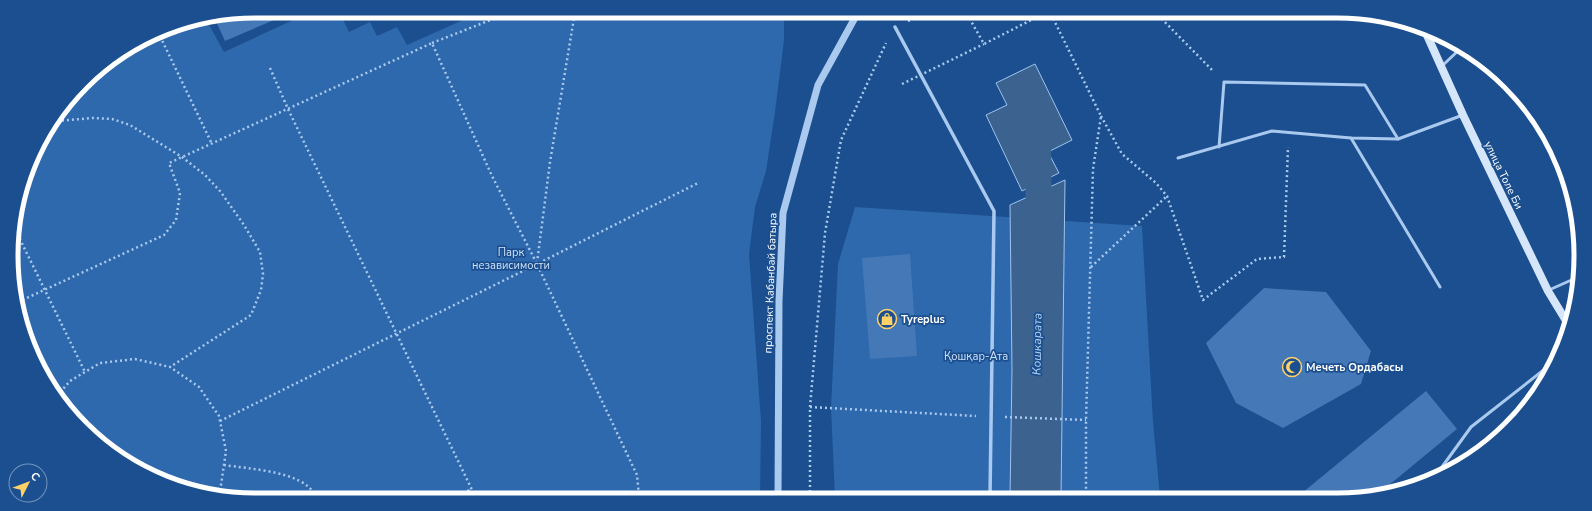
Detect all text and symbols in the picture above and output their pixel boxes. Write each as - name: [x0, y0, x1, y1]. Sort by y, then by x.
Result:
- street label: улица Толе Би: [1481, 139, 1527, 212]
- street label: проспект Кабанбай батыра: [761, 212, 780, 354]
- park label: Парк независимости: [472, 245, 550, 273]
- shop icon: Tyreplus: [876, 308, 898, 330]
- place label: Tyreplus: [901, 312, 945, 327]
- water label: Кошкарата: [1028, 313, 1046, 375]
- park label: Қошқар-Ата: [944, 349, 1008, 364]
- mosque icon: Мечеть Ордабасы: [1281, 356, 1303, 378]
- place label: Мечеть Ордабасы: [1306, 360, 1403, 375]
- north arrow: [8, 463, 48, 503]
- text: С: [27, 469, 43, 485]

